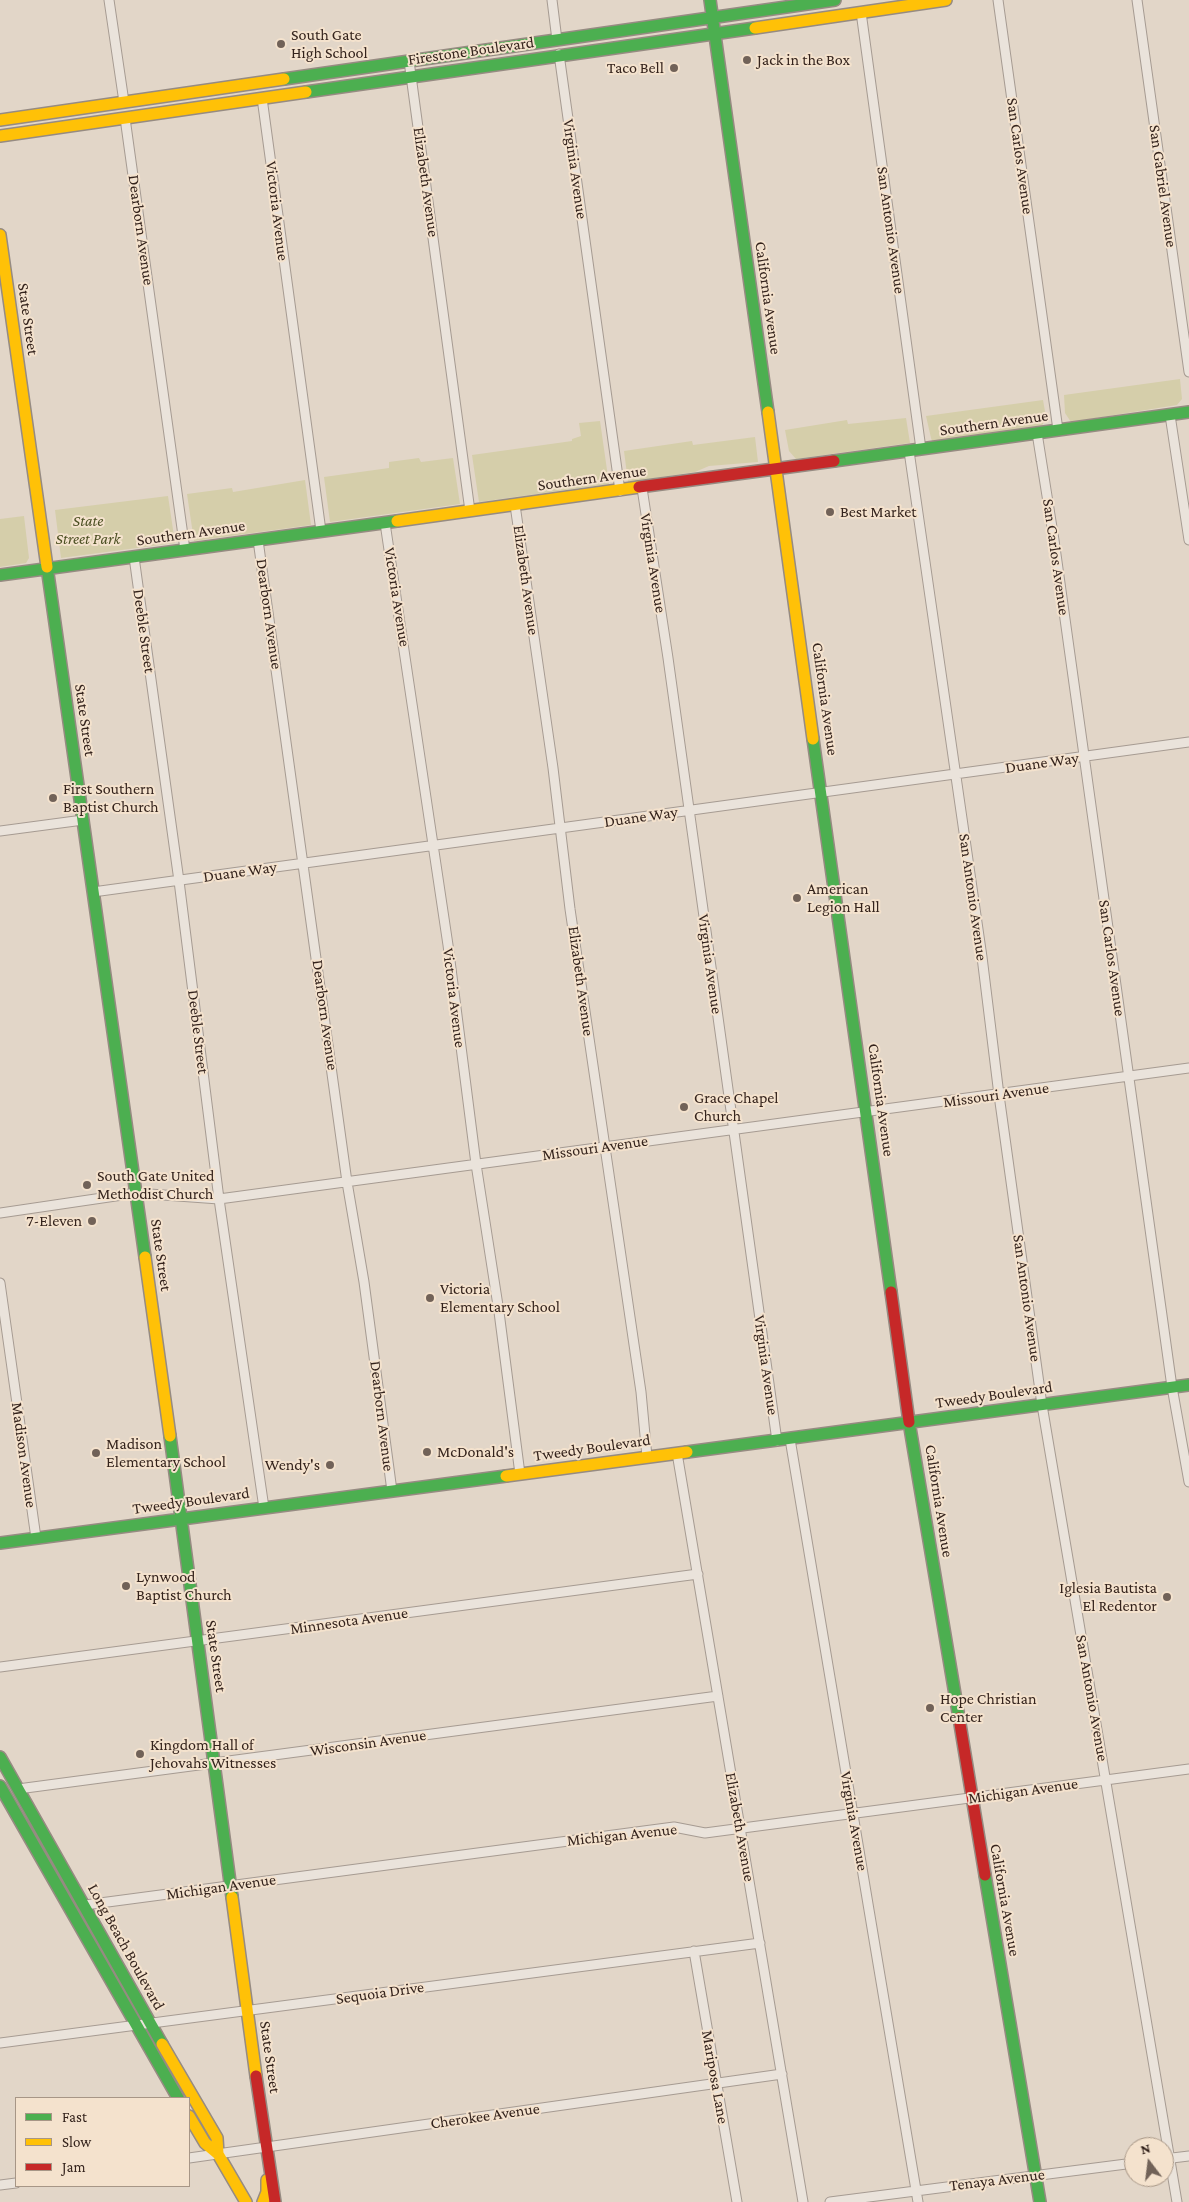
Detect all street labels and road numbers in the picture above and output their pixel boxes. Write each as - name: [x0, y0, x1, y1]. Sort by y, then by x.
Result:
- street label: Firestone Boulevard: [407, 33, 535, 69]
- street label: San Carlos Avenue: [1002, 97, 1038, 215]
- street label: Virginia Avenue: [558, 118, 592, 220]
- street label: San Gabriel Avenue: [1145, 124, 1181, 248]
- street label: Elizabeth Avenue: [409, 126, 443, 238]
- street label: Victoria Avenue: [261, 160, 293, 262]
- street label: San Antonio Avenue: [873, 165, 909, 295]
- street label: Dearborn Avenue: [124, 174, 158, 286]
- street label: California Avenue: [751, 240, 785, 356]
- street label: State Street: [13, 282, 43, 356]
- street label: Southern Avenue: [939, 406, 1049, 440]
- street label: Southern Avenue: [537, 461, 647, 495]
- street label: San Carlos Avenue: [1038, 498, 1074, 616]
- street label: Virginia Avenue: [636, 512, 670, 614]
- street label: Southern Avenue: [136, 516, 246, 550]
- street label: Elizabeth Avenue: [509, 524, 543, 636]
- street label: Victoria Avenue: [380, 546, 414, 648]
- street label: Dearborn Avenue: [252, 558, 286, 670]
- street label: Deeble Street: [129, 588, 159, 674]
- street label: California Avenue: [808, 641, 842, 757]
- street label: State Street: [70, 683, 100, 757]
- street label: Duane Way: [1004, 748, 1080, 778]
- street label: Duane Way: [603, 802, 679, 832]
- street label: San Antonio Avenue: [955, 832, 991, 962]
- street label: Duane Way: [202, 857, 278, 887]
- street label: San Carlos Avenue: [1094, 899, 1130, 1017]
- street label: Virginia Avenue: [693, 913, 727, 1015]
- street label: Elizabeth Avenue: [564, 925, 598, 1037]
- street label: Victoria Avenue: [438, 947, 470, 1049]
- street label: Dearborn Avenue: [308, 959, 342, 1071]
- street label: Deeble Street: [183, 989, 213, 1075]
- street label: California Avenue: [864, 1042, 898, 1158]
- street label: Missouri Avenue: [942, 1078, 1050, 1112]
- street label: Missouri Avenue: [541, 1131, 649, 1165]
- street label: State Street: [146, 1218, 176, 1292]
- street label: San Antonio Avenue: [1009, 1233, 1045, 1363]
- street label: Virginia Avenue: [749, 1314, 783, 1416]
- street label: Dearborn Avenue: [366, 1360, 398, 1472]
- street label: Tweedy Boulevard: [934, 1377, 1054, 1413]
- street label: Madison Avenue: [7, 1401, 41, 1509]
- street label: Tweedy Boulevard: [532, 1430, 652, 1466]
- street label: California Avenue: [921, 1443, 957, 1559]
- street label: Tweedy Boulevard: [131, 1483, 251, 1519]
- street label: Minnesota Avenue: [289, 1603, 409, 1639]
- street label: State Street: [201, 1619, 231, 1693]
- street label: San Antonio Avenue: [1071, 1633, 1113, 1763]
- street label: Wisconsin Avenue: [309, 1725, 427, 1761]
- street label: Virginia Avenue: [836, 1770, 872, 1872]
- street label: Elizabeth Avenue: [721, 1771, 759, 1883]
- street label: Michigan Avenue: [967, 1774, 1079, 1808]
- street label: Michigan Avenue: [566, 1820, 678, 1850]
- street label: California Avenue: [986, 1842, 1024, 1958]
- street label: Michigan Avenue: [165, 1870, 277, 1904]
- street label: Long Beach Boulevard: [83, 1881, 169, 2013]
- street label: Sequoia Drive: [335, 1977, 425, 2009]
- street label: State Street: [255, 2020, 285, 2094]
- street label: Mariposa Lane: [697, 2029, 733, 2125]
- street label: Cherokee Avenue: [429, 2099, 541, 2133]
- street label: Tenaya Avenue: [948, 2165, 1046, 2195]

